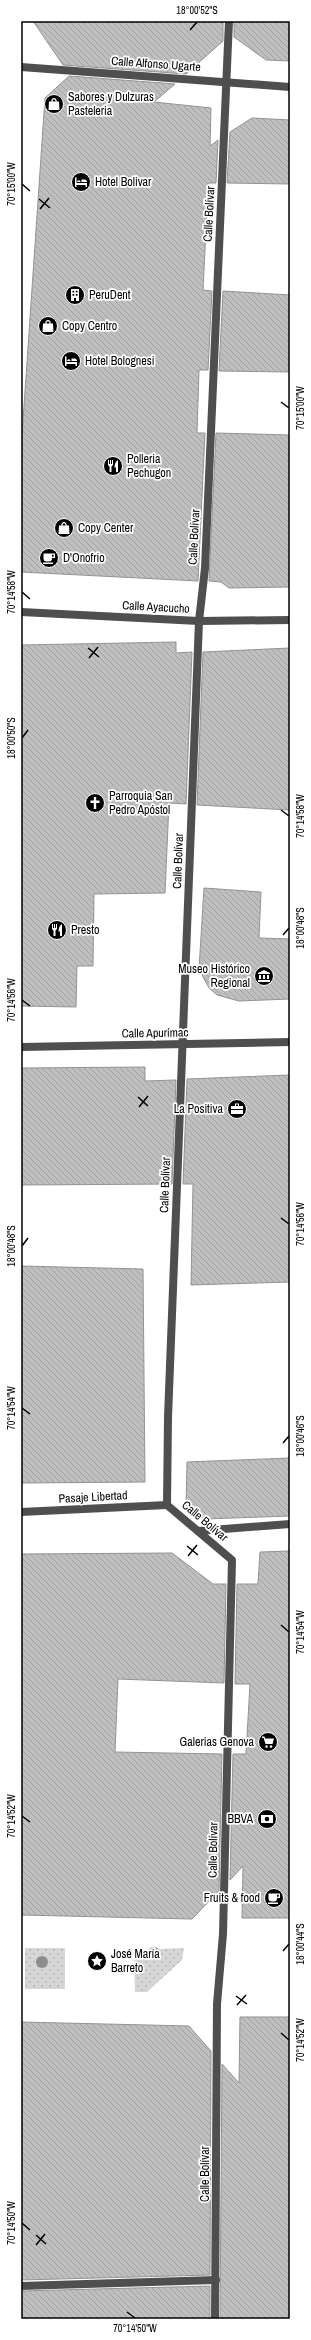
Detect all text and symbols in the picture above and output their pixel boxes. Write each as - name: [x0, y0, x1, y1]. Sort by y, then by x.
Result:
- text: 18°00'52"S: [176, 4, 218, 17]
- street label: Calle Alfonso Ugarte: [111, 53, 201, 75]
- place label: Sabores y Dulzuras Pasteleria: [68, 89, 154, 119]
- shop icon: Sabores y Dulzuras Pasteleria: [43, 93, 65, 115]
- text: 70°15'00"W: [5, 162, 18, 206]
- hotel icon: Hotel Bolivar: [70, 171, 92, 193]
- place label: Hotel Bolivar: [95, 174, 152, 190]
- street label: Calle Bolívar: [200, 185, 218, 242]
- building icon: PeruDent: [64, 284, 86, 306]
- place label: PeruDent: [89, 287, 131, 303]
- shop icon: Copy Centro: [37, 315, 59, 337]
- place label: Copy Centro: [62, 318, 117, 334]
- hotel icon: Hotel Bolognesi: [60, 350, 82, 372]
- place label: Hotel Bolognesi: [85, 353, 154, 369]
- text: 70°15'00"W: [294, 386, 307, 430]
- place label: Polleria Pechugon: [127, 451, 171, 481]
- restaurant icon: Polleria Pechugon: [102, 455, 124, 477]
- street label: Calle Bolívar: [185, 508, 203, 565]
- shop icon: Copy Center: [53, 517, 75, 539]
- place label: Copy Center: [78, 520, 134, 536]
- cafe icon: D'Onofrio: [38, 547, 60, 569]
- place label: D'Onofrio: [63, 550, 105, 566]
- text: 70°14'58"W: [5, 570, 18, 614]
- street label: Calle Ayacucho: [122, 597, 190, 617]
- text: 18°00'50"S: [5, 717, 18, 759]
- place label: Parroquia San Pedro Apóstol: [109, 788, 172, 818]
- church icon: Parroquia San Pedro Apóstol: [84, 792, 106, 814]
- text: 70°14'58"W: [294, 794, 307, 838]
- street label: Calle Bolívar: [169, 832, 187, 889]
- text: 18°00'48"S: [294, 907, 307, 949]
- restaurant icon: Presto: [46, 919, 68, 941]
- place label: Presto: [71, 922, 99, 938]
- place label: Museo Histórico Regional: [178, 961, 250, 991]
- museum icon: Museo Histórico Regional: [253, 965, 275, 987]
- text: 70°14'56"W: [5, 978, 18, 1022]
- street label: Calle Apurímac: [121, 1024, 189, 1042]
- office icon: La Positiva: [226, 1098, 248, 1120]
- place label: La Positiva: [174, 1101, 224, 1117]
- street label: Calle Bolívar: [156, 1156, 174, 1213]
- text: 70°14'56"W: [294, 1202, 307, 1246]
- text: 18°00'48"S: [5, 1225, 18, 1267]
- text: 70°14'54"W: [5, 1386, 18, 1430]
- text: 18°00'46"S: [294, 1415, 307, 1457]
- street label: Pasaje Libertad: [58, 1487, 128, 1507]
- street label: Calle Bolívar: [178, 1497, 232, 1546]
- text: 70°14'54"W: [294, 1610, 307, 1654]
- supermarket icon: Galerias Genova: [257, 1731, 279, 1753]
- place label: Galerias Genova: [180, 1734, 255, 1750]
- text: 70°14'52"W: [5, 1794, 18, 1838]
- bank icon: BBVA: [256, 1808, 278, 1830]
- place label: BBVA: [227, 1811, 253, 1827]
- street label: Calle Bolívar: [205, 1821, 221, 1878]
- cafe icon: Fruits & food: [263, 1887, 285, 1909]
- place label: Fruits & food: [204, 1890, 260, 1906]
- text: 18°00'44"S: [294, 1923, 307, 1965]
- place label: José María Barreto: [111, 1946, 160, 1976]
- place icon: José María Barreto: [86, 1950, 108, 1972]
- text: 70°14'52"W: [294, 2018, 307, 2062]
- street label: Calle Bolívar: [197, 2145, 213, 2202]
- text: 70°14'50"W: [5, 2201, 18, 2245]
- text: 70°14'50"W: [113, 2322, 157, 2335]

